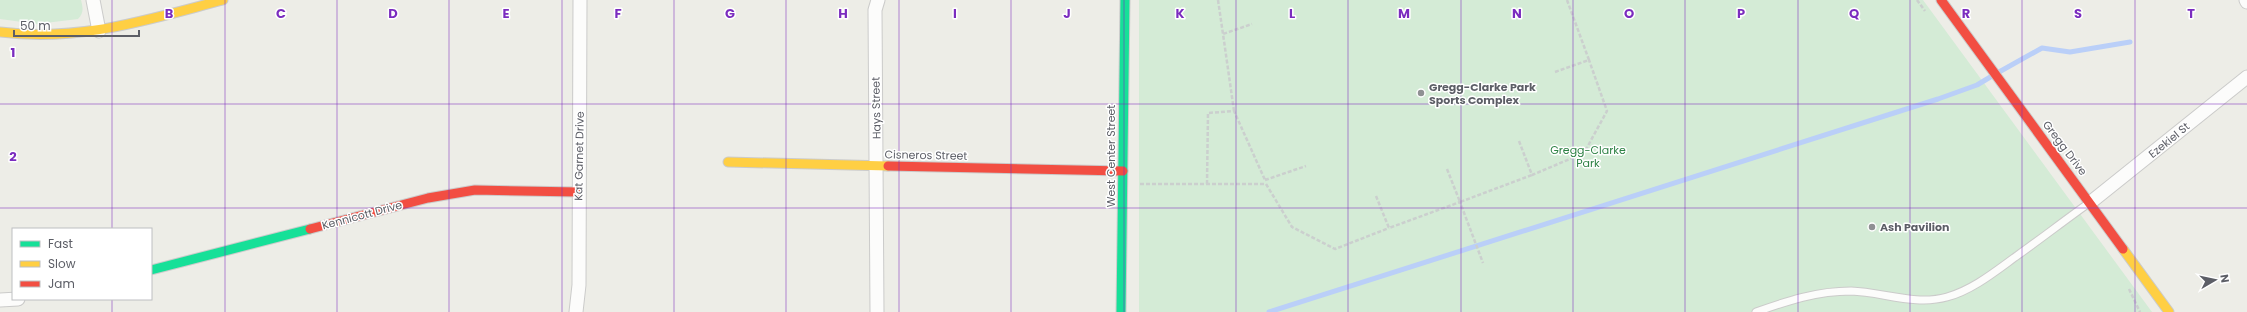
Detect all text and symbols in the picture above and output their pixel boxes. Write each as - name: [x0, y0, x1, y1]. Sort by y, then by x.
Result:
- text: B: [165, 4, 174, 23]
- text: C: [276, 4, 286, 23]
- text: D: [388, 4, 398, 23]
- text: E: [502, 4, 510, 23]
- text: F: [614, 4, 622, 23]
- text: G: [725, 4, 735, 23]
- text: H: [838, 4, 848, 23]
- text: I: [953, 4, 957, 23]
- text: J: [1063, 4, 1071, 23]
- text: K: [1175, 4, 1185, 23]
- text: L: [1289, 4, 1295, 23]
- text: M: [1398, 4, 1410, 23]
- text: N: [1512, 4, 1522, 23]
- text: O: [1624, 4, 1634, 23]
- text: P: [1737, 4, 1745, 23]
- text: Q: [1849, 4, 1859, 23]
- text: R: [1962, 4, 1970, 23]
- text: S: [2074, 4, 2082, 23]
- text: T: [2187, 4, 2195, 23]
- scale bar: [14, 12, 139, 38]
- text: 50 m: [20, 17, 51, 34]
- text: 1: [11, 43, 15, 62]
- street label: Hays Street: [867, 77, 885, 139]
- place label: Gregg-Clarke Park Sports Complex: [1429, 79, 1536, 108]
- marker: Gregg-Clarke Park Sports Complex: [1416, 88, 1426, 98]
- street label: West Center Street: [1103, 105, 1119, 207]
- street label: Kat Garnet Drive: [570, 111, 588, 201]
- street label: Gregg Drive: [2039, 117, 2091, 179]
- street label: Ezekiel St: [2145, 118, 2193, 162]
- park label: Gregg-Clarke Park: [1550, 142, 1626, 171]
- street label: Cisneros Street: [884, 146, 968, 164]
- text: 2: [9, 147, 17, 166]
- street label: Kennicott Drive: [320, 197, 404, 233]
- place label: Ash Pavilion: [1880, 219, 1949, 235]
- marker: Ash Pavilion: [1867, 222, 1877, 232]
- legend: [12, 228, 152, 300]
- text: Fast: [48, 235, 73, 252]
- text: Slow: [48, 255, 76, 272]
- north arrow: [2195, 260, 2235, 300]
- text: N: [2216, 273, 2233, 284]
- text: Jam: [48, 275, 75, 292]

